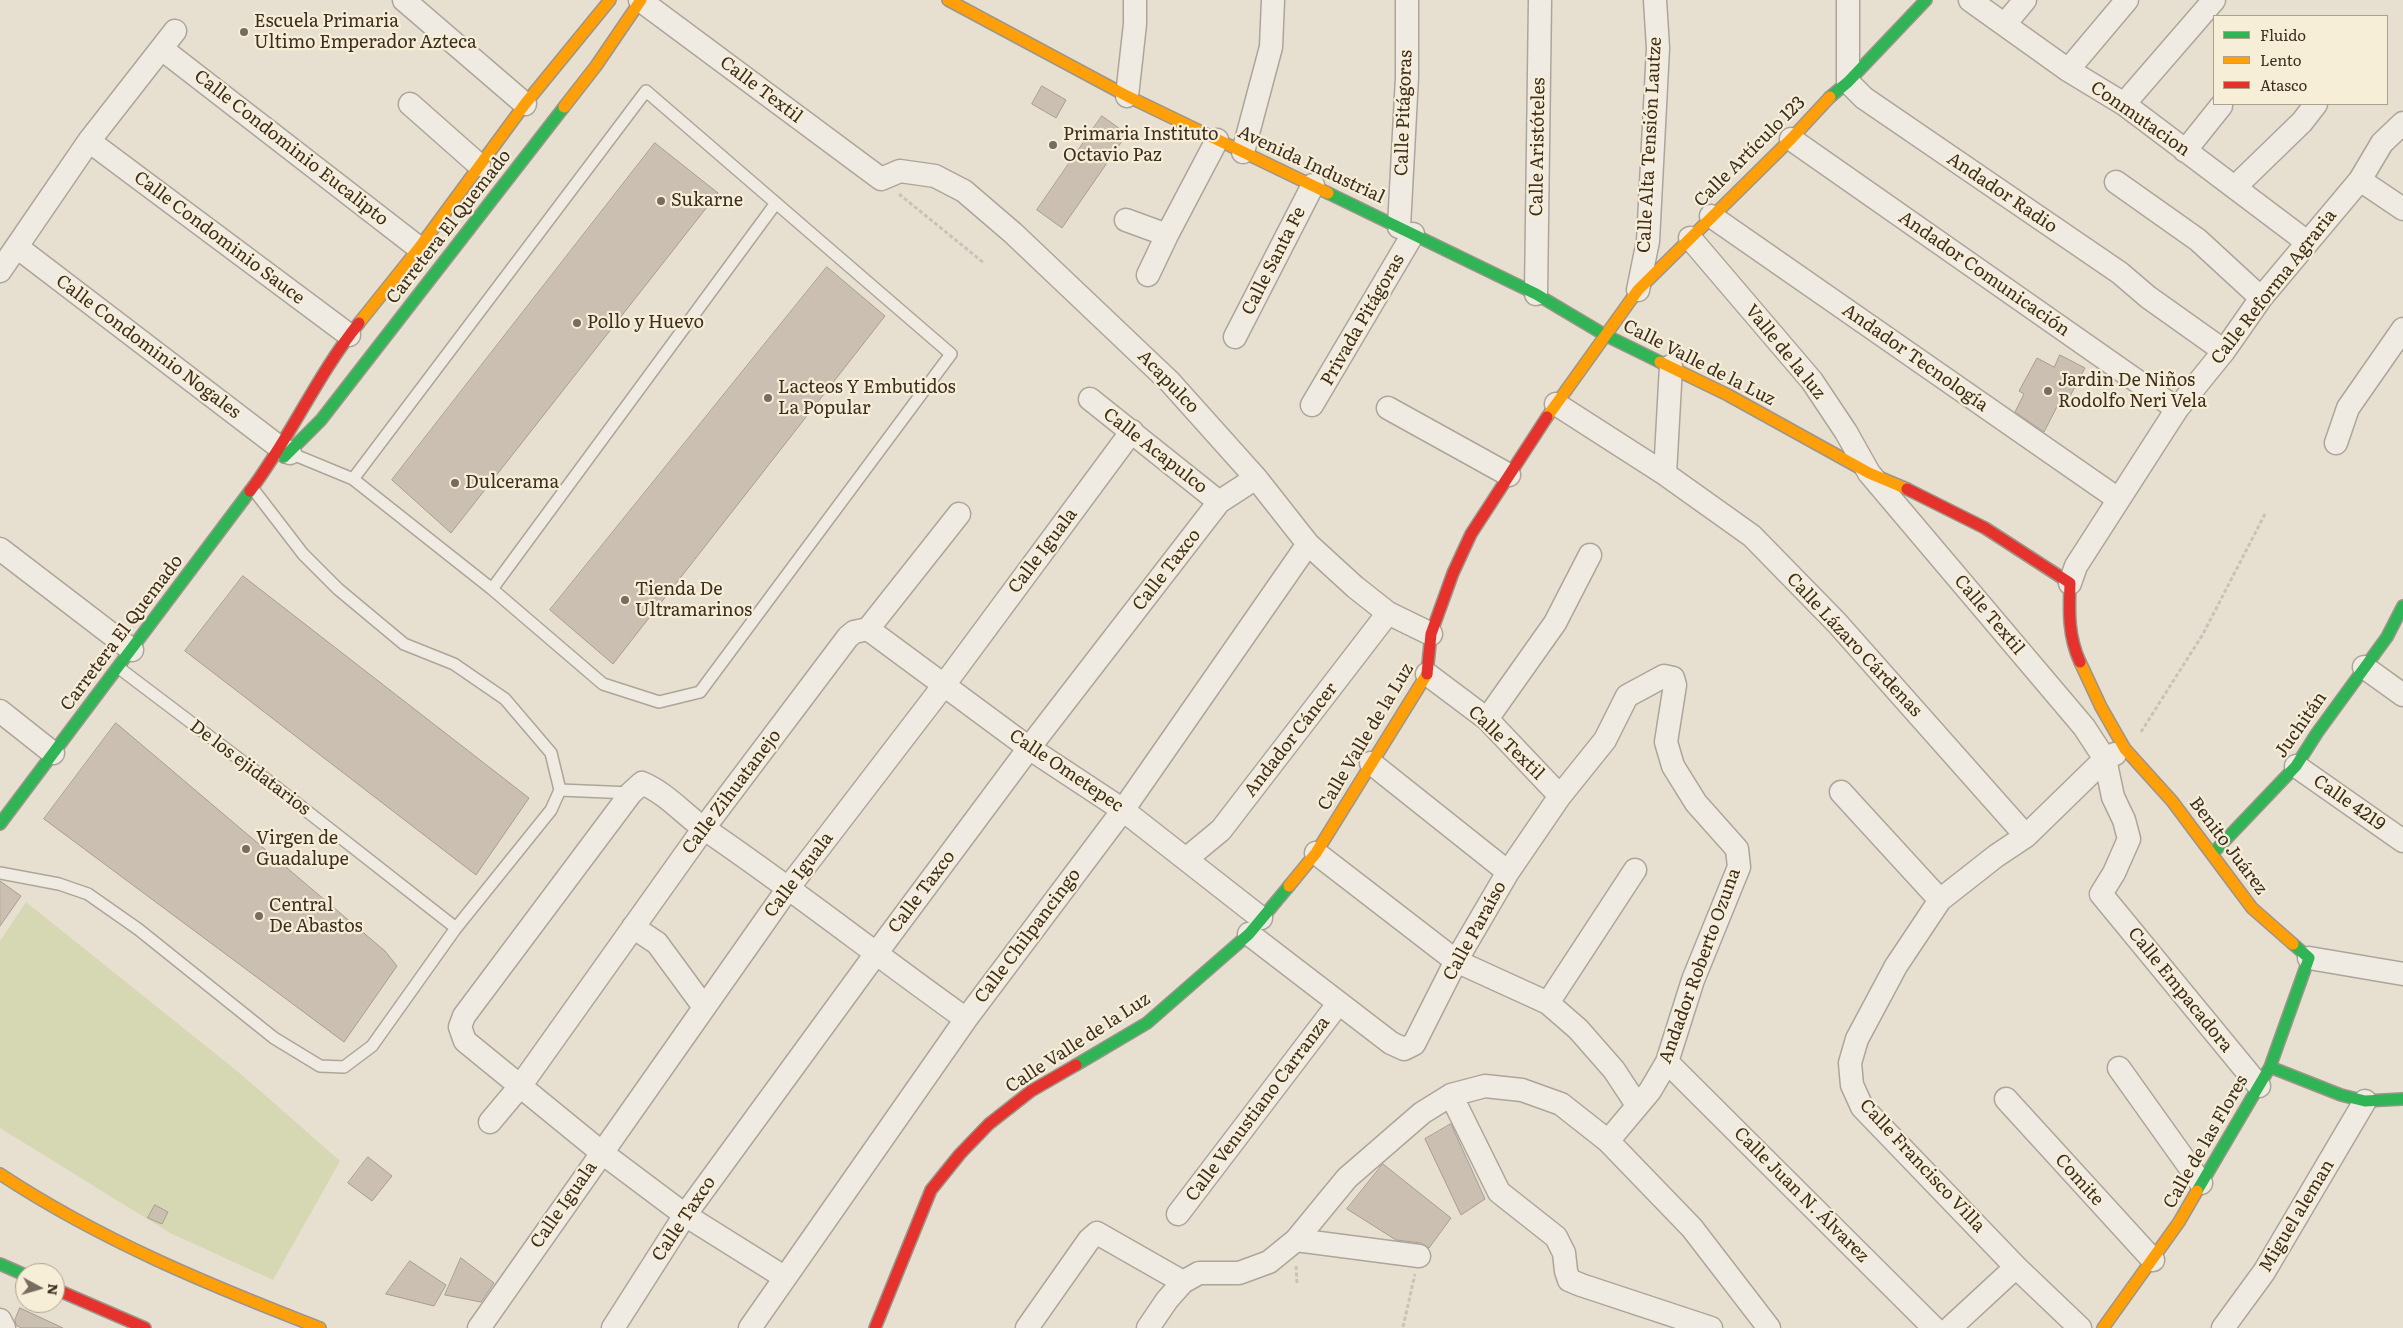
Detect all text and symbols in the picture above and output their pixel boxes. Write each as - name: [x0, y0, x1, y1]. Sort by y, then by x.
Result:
- place label: Escuela Primaria Ultimo Emperador Azteca: [254, 11, 477, 54]
- legend: [2213, 15, 2388, 105]
- text: Fluido: [2260, 23, 2306, 46]
- marker: Escuela Primaria Ultimo Emperador Azteca: [238, 26, 250, 38]
- street label: Calle Alta Tensión Lautze: [1634, 36, 1666, 254]
- text: Lento: [2260, 48, 2301, 71]
- street label: Calle Pitágoras: [1391, 50, 1417, 176]
- street label: Calle Textil: [716, 52, 806, 128]
- street label: Calle Condominio Eucalipto: [190, 65, 392, 231]
- text: Atasco: [2260, 73, 2307, 96]
- street label: Calle Aristóteles: [1526, 77, 1550, 217]
- street label: Conmutacion: [2086, 77, 2194, 161]
- street label: Calle Artículo 123: [1690, 92, 1810, 212]
- street label: Avenida Industrial: [1234, 121, 1388, 209]
- place label: Primaria Instituto Octavio Paz: [1063, 124, 1219, 166]
- marker: Primaria Instituto Octavio Paz: [1047, 139, 1059, 151]
- street label: Carretera El Quemado: [382, 146, 516, 308]
- street label: Andador Radio: [1943, 148, 2061, 238]
- street label: Calle Condominio Sauce: [129, 167, 309, 309]
- place label: Sukarne: [671, 190, 743, 212]
- marker: Sukarne: [655, 195, 667, 207]
- street label: Calle Santa Fe: [1237, 203, 1311, 319]
- street label: Calle Reforma Agraria: [2207, 205, 2341, 369]
- street label: Andador Comunicación: [1894, 207, 2074, 341]
- street label: Privada Pitágoras: [1317, 250, 1409, 390]
- street label: Calle Condominio Nogales: [51, 270, 245, 424]
- street label: Andador Tecnología: [1838, 299, 1992, 417]
- street label: Valle de la luz: [1740, 300, 1830, 404]
- place label: Pollo y Huevo: [587, 312, 704, 334]
- street label: Calle Valle de la Luz: [1619, 315, 1779, 411]
- marker: Pollo y Huevo: [571, 317, 583, 329]
- street label: Acapulco: [1133, 346, 1203, 418]
- place label: Jardin De Niños Rodolfo Neri Vela: [2058, 370, 2207, 412]
- place label: Lacteos Y Embutidos La Popular: [778, 377, 956, 419]
- marker: Jardin De Niños Rodolfo Neri Vela: [2042, 385, 2054, 397]
- marker: Lacteos Y Embutidos La Popular: [762, 392, 774, 404]
- street label: Calle Acapulco: [1099, 404, 1211, 498]
- place label: Dulcerama: [465, 472, 559, 494]
- marker: Dulcerama: [449, 477, 461, 489]
- street label: Calle Iguala: [1004, 504, 1082, 598]
- street label: Calle Taxco: [1128, 525, 1206, 615]
- street label: Carretera El Quemado: [56, 551, 188, 715]
- street label: Calle Lázaro Cárdenas: [1782, 569, 1926, 721]
- street label: Calle Textil: [1949, 571, 2029, 659]
- place label: Tienda De Ultramarinos: [635, 579, 752, 622]
- marker: Tienda De Ultramarinos: [619, 594, 631, 606]
- street label: Calle Valle de la Luz: [1314, 659, 1418, 815]
- street label: Andador Cáncer: [1240, 679, 1342, 801]
- street label: Juchitán: [2270, 688, 2332, 762]
- street label: Calle Textil: [1463, 701, 1549, 785]
- street label: De los ejidatarios: [186, 716, 314, 820]
- street label: Calle Zihuatanejo: [678, 725, 786, 859]
- street label: Calle Ometepec: [1005, 725, 1127, 817]
- street label: Calle 4219: [2309, 770, 2389, 836]
- street label: Benito Juárez: [2184, 793, 2272, 899]
- place label: Virgen de Guadalupe: [256, 828, 349, 871]
- street label: Calle Iguala: [760, 828, 838, 922]
- marker: Virgen de Guadalupe: [240, 843, 252, 855]
- street label: Calle Taxco: [884, 846, 960, 938]
- street label: Calle Chilpancingo: [970, 865, 1086, 1007]
- street label: Andador Roberto Ozuna: [1655, 865, 1745, 1067]
- street label: Calle Paraíso: [1439, 878, 1511, 984]
- place label: Central De Abastos: [269, 895, 363, 938]
- marker: Central De Abastos: [253, 910, 265, 922]
- street label: Calle Empacadora: [2123, 923, 2237, 1057]
- street label: Calle Valle de la Luz: [1002, 988, 1154, 1098]
- street label: Calle Venustiano Carranza: [1181, 1012, 1335, 1206]
- street label: Calle de las Flores: [2159, 1071, 2253, 1213]
- street label: Calle Francisco Villa: [1855, 1095, 1989, 1237]
- street label: Calle Juan N. Álvarez: [1729, 1123, 1873, 1267]
- street label: Comite: [2050, 1150, 2108, 1210]
- street label: Miguel aleman: [2255, 1156, 2339, 1276]
- street label: Calle Iguala: [526, 1157, 602, 1253]
- street label: Calle Taxco: [648, 1172, 720, 1266]
- north arrow: [15, 1263, 65, 1313]
- text: N: [43, 1283, 64, 1296]

